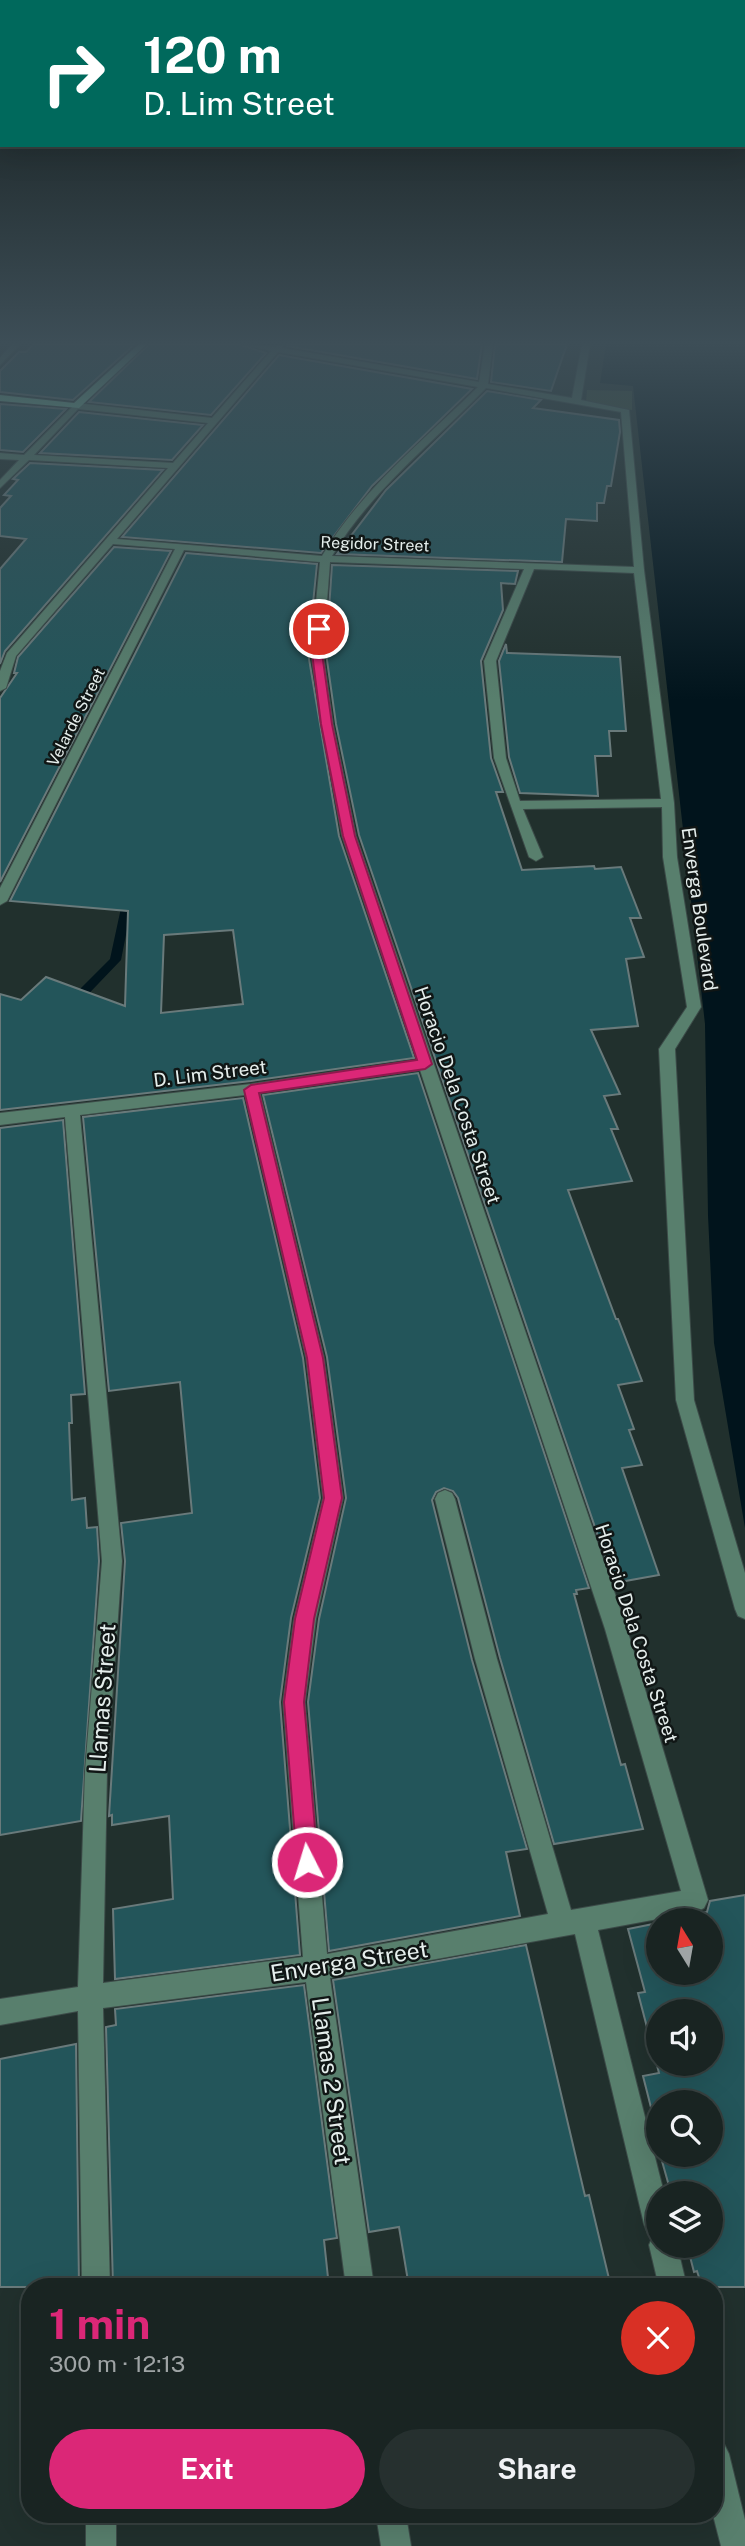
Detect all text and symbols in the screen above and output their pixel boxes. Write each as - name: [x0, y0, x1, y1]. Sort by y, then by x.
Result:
- text: 120 m: [143, 26, 282, 84]
- icon: right: [28, 28, 119, 119]
- text: D. Lim Street: [143, 85, 335, 122]
- street label: Regidor Street: [320, 533, 430, 555]
- pin: [289, 599, 349, 659]
- icon: arrive: [300, 610, 338, 648]
- street label: Velarde Street: [43, 665, 109, 769]
- street label: Enverga Boulevard: [678, 826, 722, 992]
- street label: Horacio Dela Costa Street: [410, 983, 506, 1207]
- street label: D. Lim Street: [152, 1055, 268, 1091]
- street label: Horacio Dela Costa Street: [591, 1521, 683, 1745]
- street label: Llamas Street: [83, 1622, 121, 1774]
- position arrow: [270, 1825, 344, 1899]
- north arrow: [646, 1908, 723, 1984]
- map controls: [646, 1908, 723, 2258]
- street label: Enverga Street: [268, 1935, 430, 1987]
- street label: Llamas 2 Street: [307, 1995, 357, 2167]
- button: sound: [646, 1999, 723, 2076]
- button: search: [646, 2090, 723, 2167]
- button: layers: [646, 2181, 723, 2258]
- text: 1 min: [49, 2299, 150, 2348]
- button: close: [621, 2301, 695, 2375]
- text: 300 m · 12:13: [49, 2350, 185, 2377]
- button: Exit: [49, 2429, 365, 2509]
- button: Share: [379, 2429, 695, 2509]

